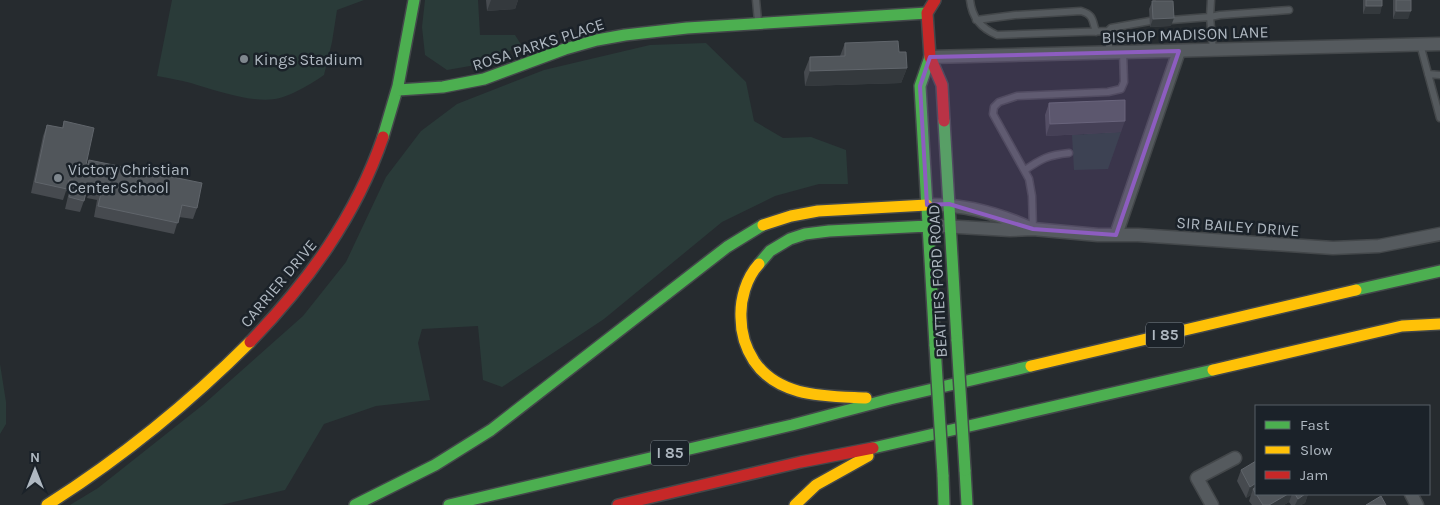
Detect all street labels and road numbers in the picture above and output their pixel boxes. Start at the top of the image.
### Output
street label: ROSA PARKS PLACE [470,14,606,75]
street label: BISHOP MADISON LANE [1101,22,1269,47]
street label: BEATTIES FORD ROAD [924,204,951,358]
street label: SIR BAILEY DRIVE [1176,213,1300,240]
street label: CARRIER DRIVE [236,236,321,331]
road number: I 85 [1146,322,1184,348]
road number: I 85 [651,440,689,466]

